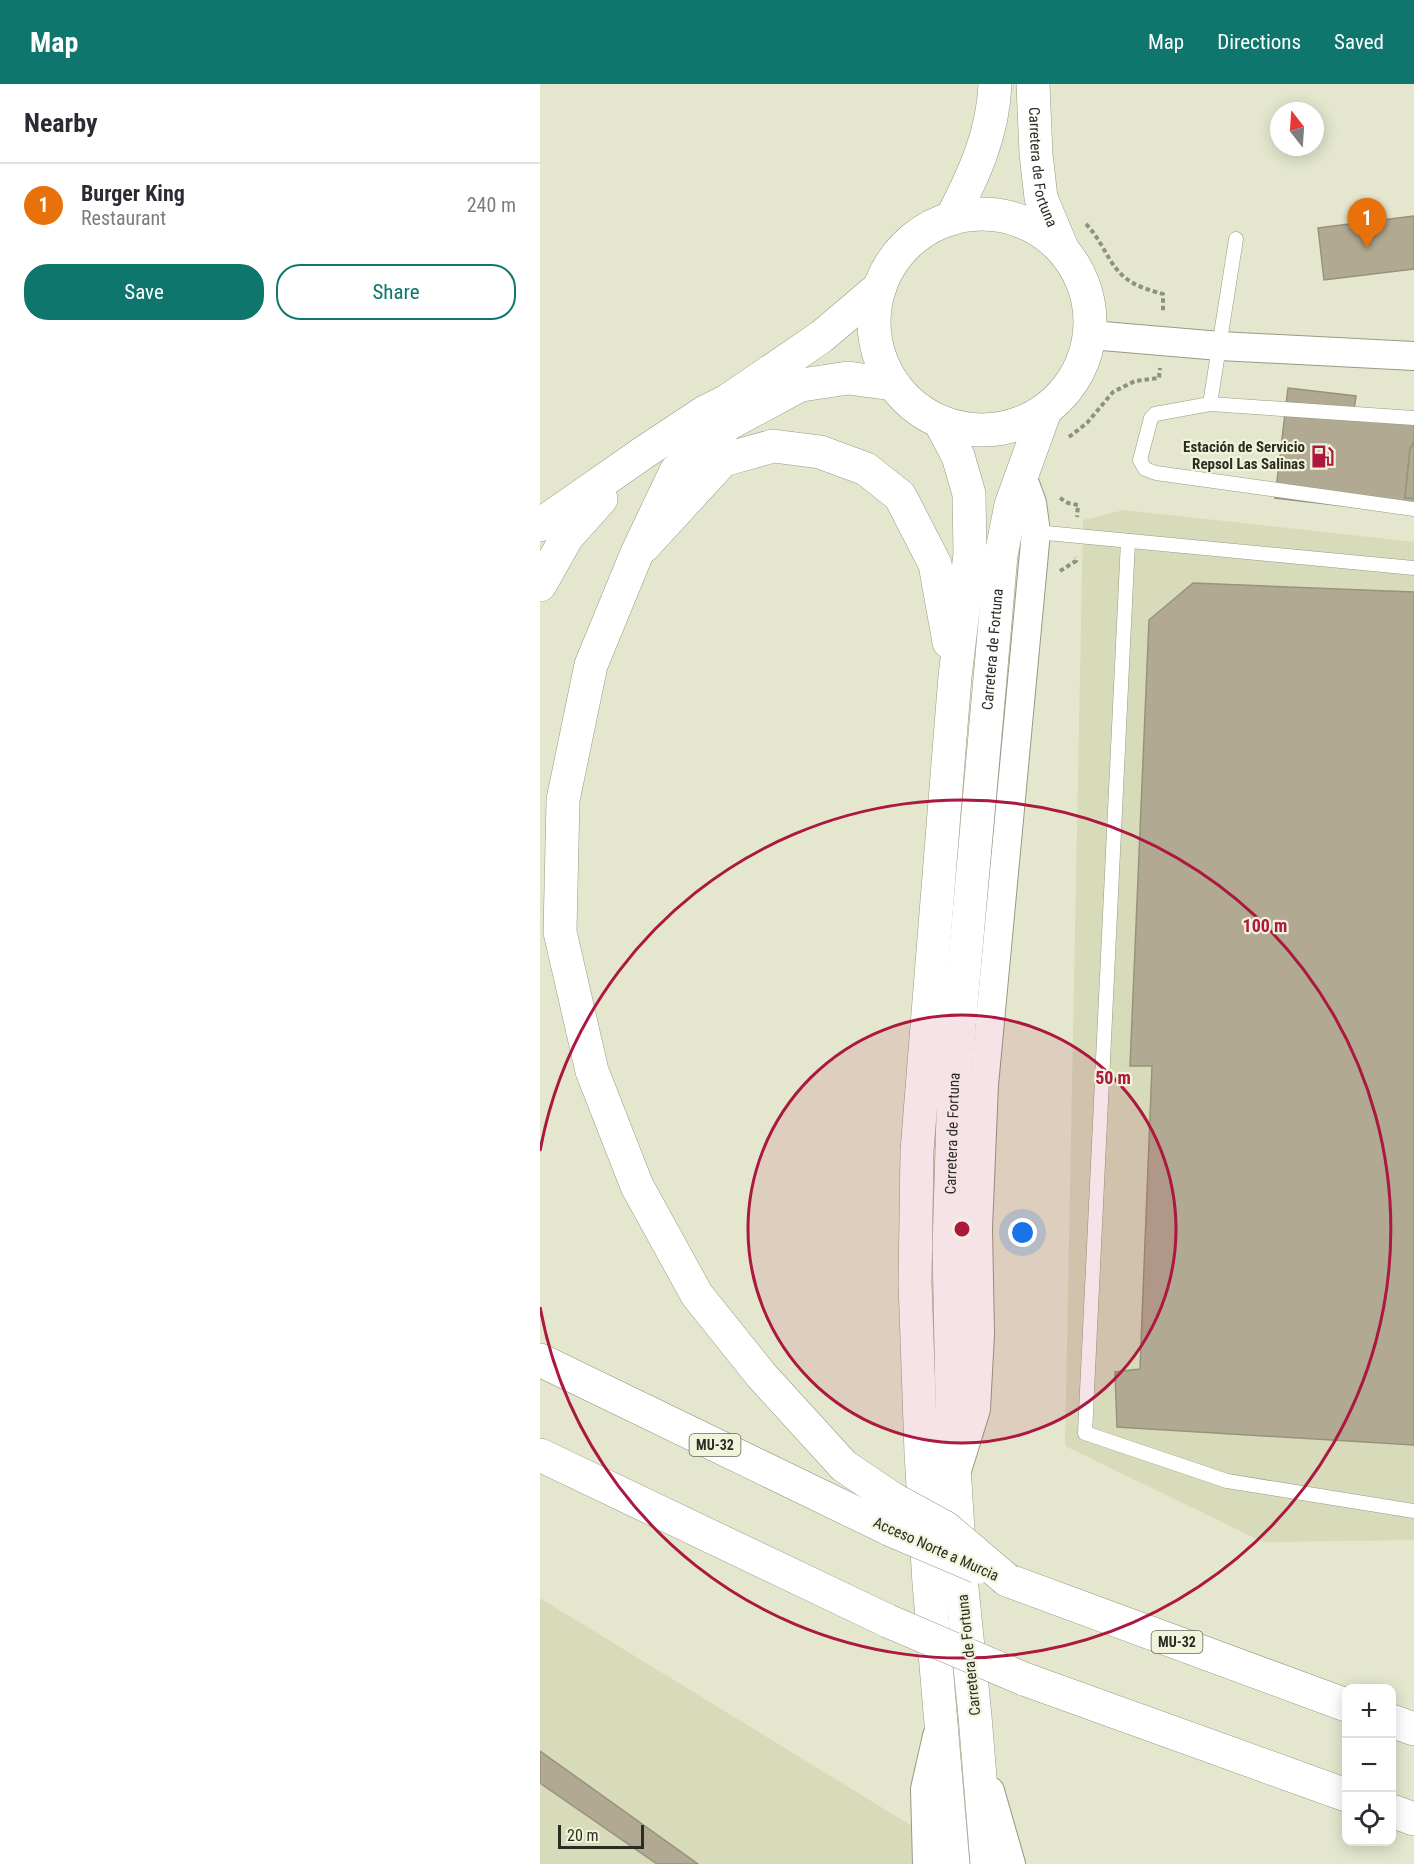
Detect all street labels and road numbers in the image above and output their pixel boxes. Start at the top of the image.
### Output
street label: Carretera de Fortuna [1025,107,1061,230]
street label: Carretera de Fortuna [978,588,1007,711]
street label: Carretera de Fortuna [942,1072,964,1195]
road number: MU-32 [690,1434,741,1456]
street label: Acceso Norte a Murcia [871,1513,1001,1585]
street label: Carretera de Fortuna [954,1594,984,1716]
road number: MU-32 [1152,1631,1202,1653]

